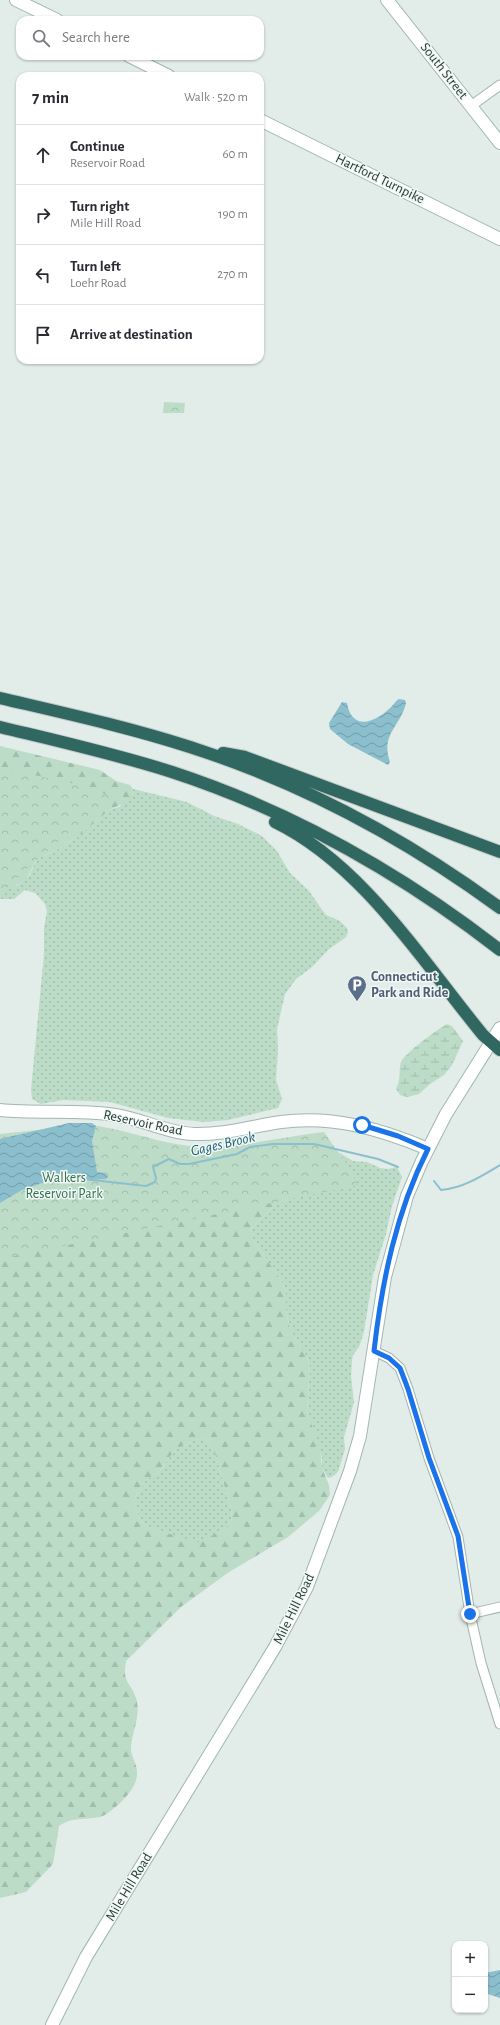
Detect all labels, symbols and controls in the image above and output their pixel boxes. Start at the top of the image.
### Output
search box [16,16,264,60]
icon: search [30,27,52,49]
text: Search here [62,30,130,45]
street label: South Street [418,40,471,102]
text: 7 min [32,89,69,106]
text: Walk · 520 m [184,91,248,104]
text: Continue [70,139,125,154]
icon: ahead [32,144,54,166]
text: 60 m [222,148,248,161]
street label: Hartford Turnpike [333,151,427,207]
text: Reservoir Road [70,157,145,170]
text: Turn right [70,199,129,214]
icon: right [32,204,54,226]
text: 190 m [218,208,248,221]
text: Mile Hill Road [70,217,141,230]
text: Turn left [70,259,121,274]
icon: left [32,264,54,286]
text: 270 m [217,268,248,281]
text: Loehr Road [70,277,126,290]
icon: arrive [32,324,54,346]
text: Arrive at destination [70,327,193,342]
place label: Connecticut Park and Ride [371,970,449,1000]
parking icon: Connecticut Park and Ride [346,974,368,1002]
street label: Reservoir Road [102,1108,184,1138]
route start [353,1116,371,1134]
water label: Gages Brook [189,1129,257,1159]
park label: Walkers Reservoir Park [25,1171,103,1201]
street label: Mile Hill Road [271,1571,317,1647]
route end [461,1605,479,1623]
street label: Mile Hill Road [103,1851,155,1923]
map controls [452,1941,488,2013]
button: + [452,1941,488,1977]
button: − [452,1977,488,2013]

